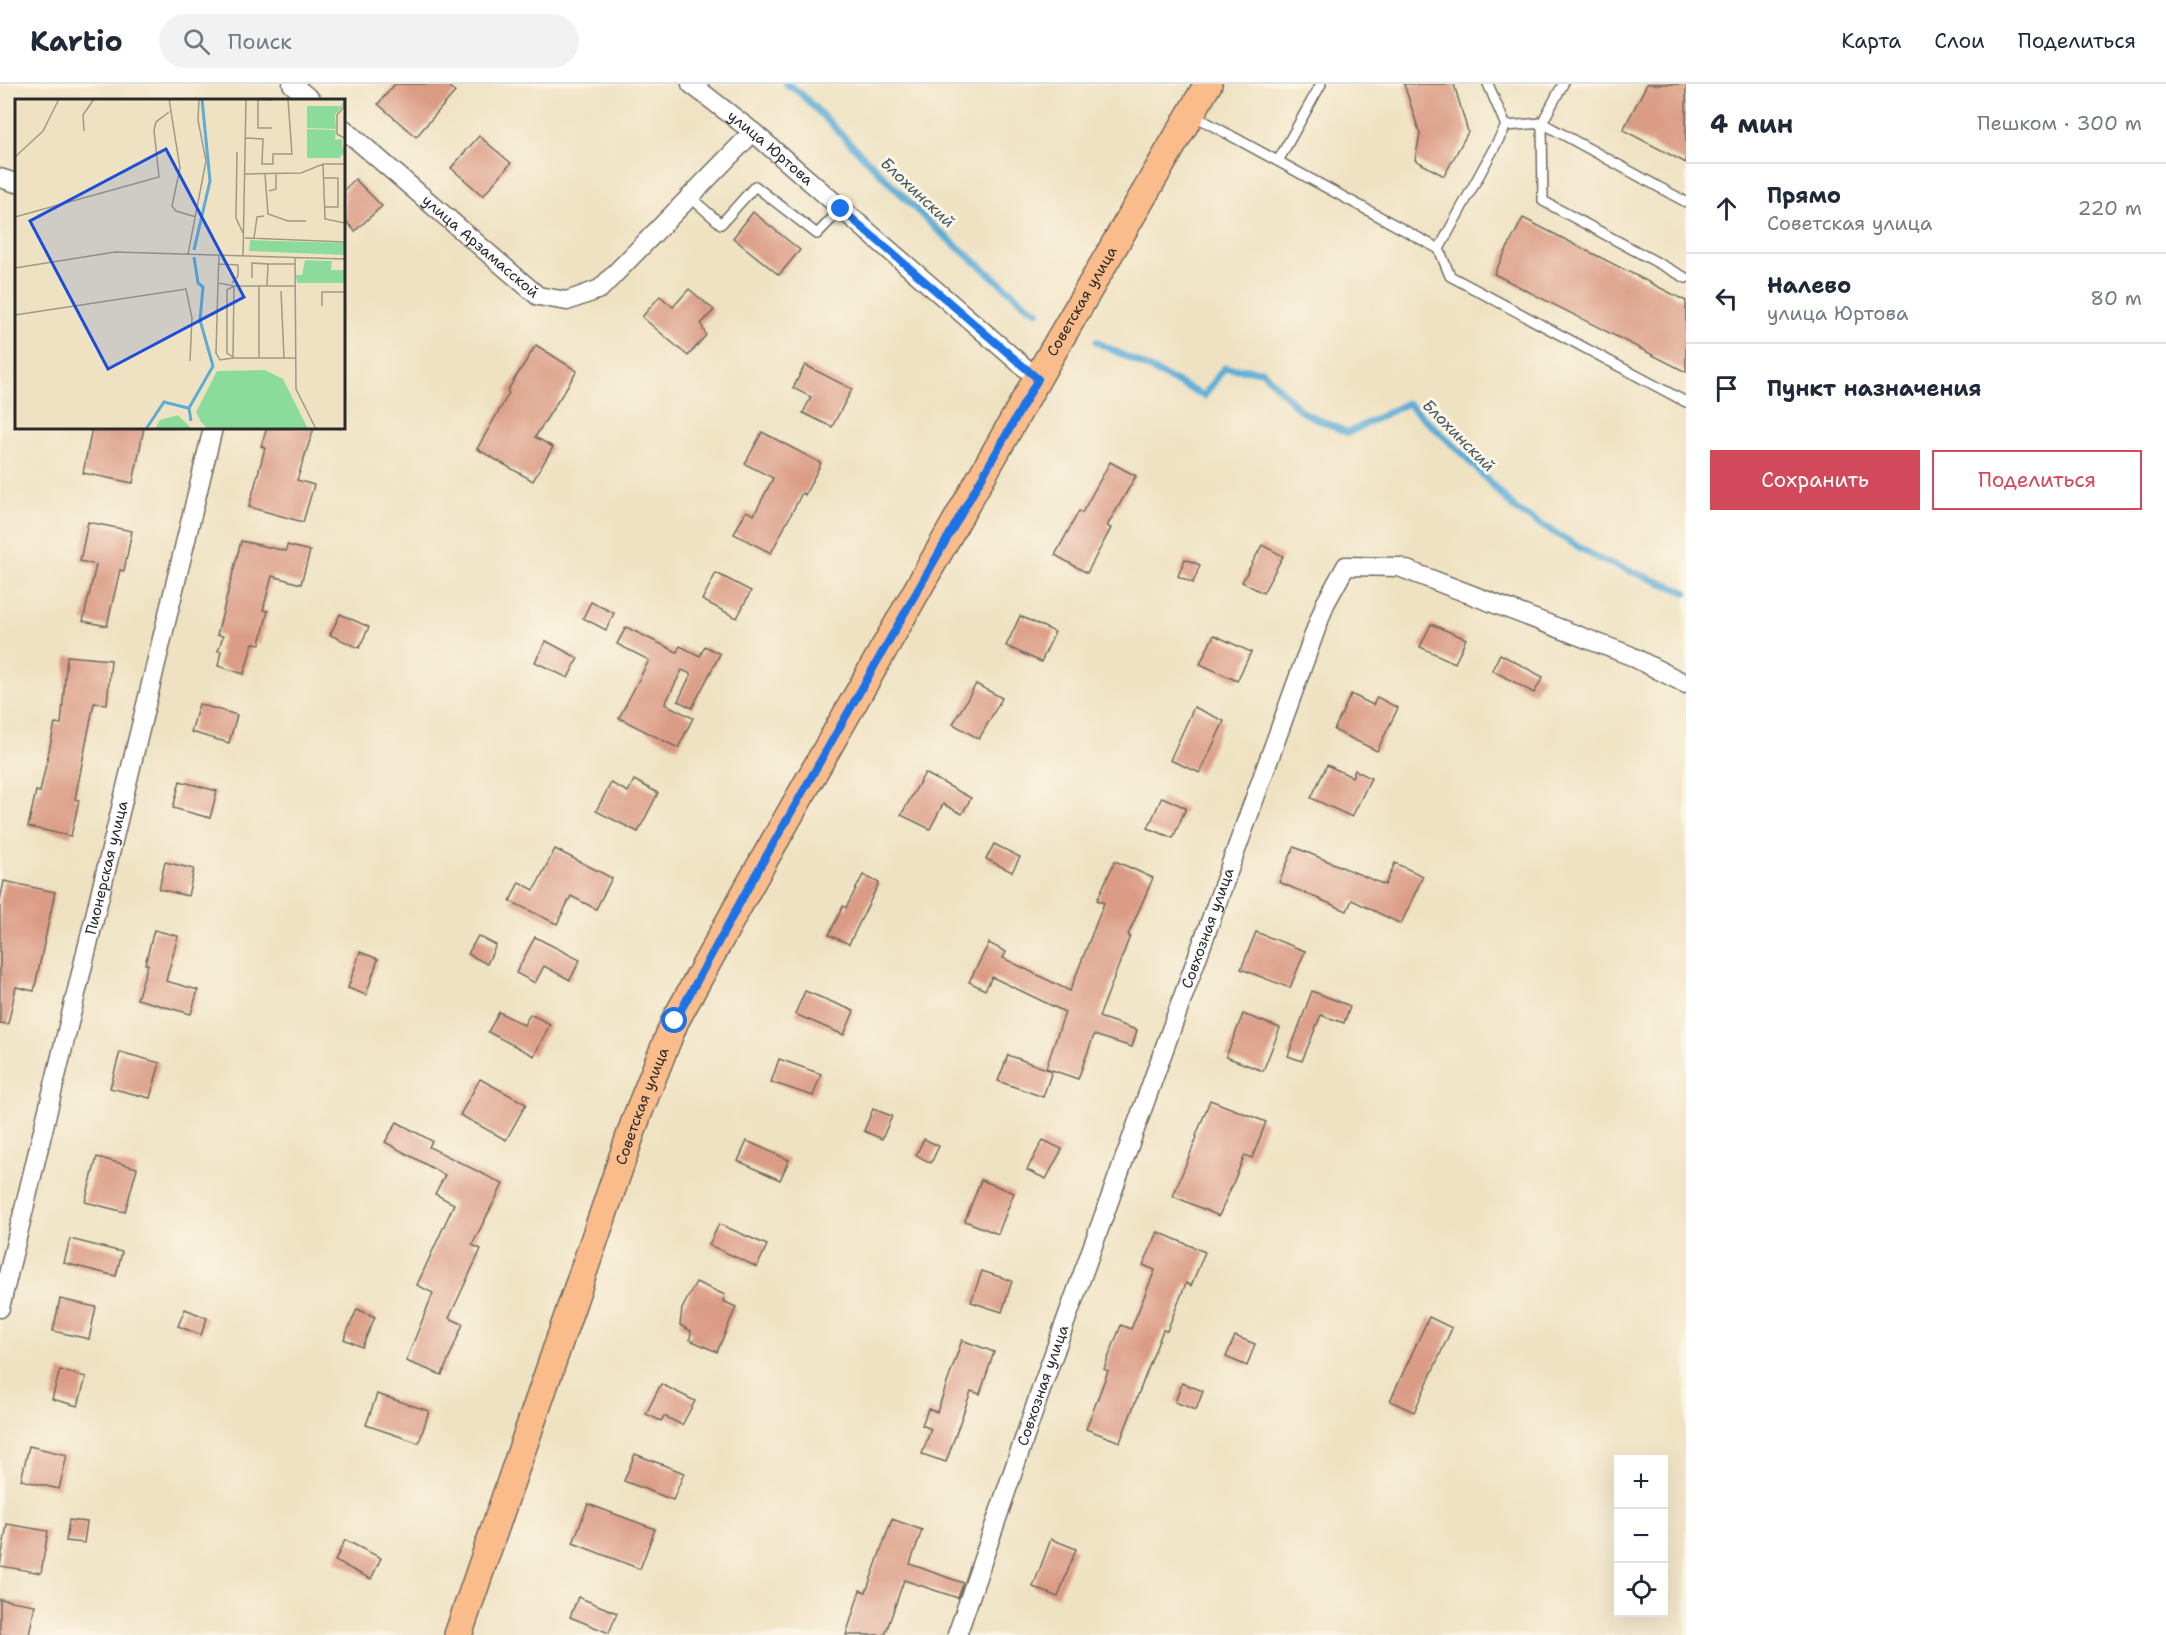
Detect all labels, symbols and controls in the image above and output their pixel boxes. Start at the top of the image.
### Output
search box [159,14,579,68]
text: Kartio [30,22,123,60]
icon: search [180,25,213,58]
text: Поиск [228,27,292,56]
text: Карта [1841,27,1901,55]
text: Слои [1934,27,1985,55]
text: Поделиться [2018,27,2136,55]
inset map [15,99,345,429]
street label: улица Юртова [724,106,818,190]
text: 4 мин [1710,106,1793,141]
text: Пешком · 300 m [1977,110,2142,136]
water label: Блохинский [876,153,959,232]
text: Прямо [1767,181,1841,210]
street label: улица Арзамасской [418,190,543,303]
icon: ahead [1710,192,1743,225]
route end [827,195,853,221]
text: 220 m [2078,195,2142,221]
text: Советская улица [1767,210,1932,236]
street label: Советская улица [1042,242,1122,360]
text: Налево [1767,271,1851,300]
icon: left [1710,282,1743,315]
text: 80 m [2090,285,2142,311]
text: улица Юртова [1767,300,1908,326]
icon: arrive [1710,372,1743,405]
text: Пункт назначения [1767,374,1981,403]
water label: Блохинский [1418,395,1499,476]
button: Сохранить [1710,450,1920,510]
button: Поделиться [1932,450,2142,510]
street label: Пионерская улица [81,798,133,937]
street label: Совхозная улица [1177,864,1239,991]
route start [661,1007,687,1033]
street label: Советская улица [611,1044,674,1168]
street label: Совхозная улица [1013,1322,1074,1449]
map controls [1614,1455,1668,1617]
button: + [1614,1455,1668,1509]
button: − [1614,1509,1668,1563]
button: locate [1614,1563,1668,1617]

